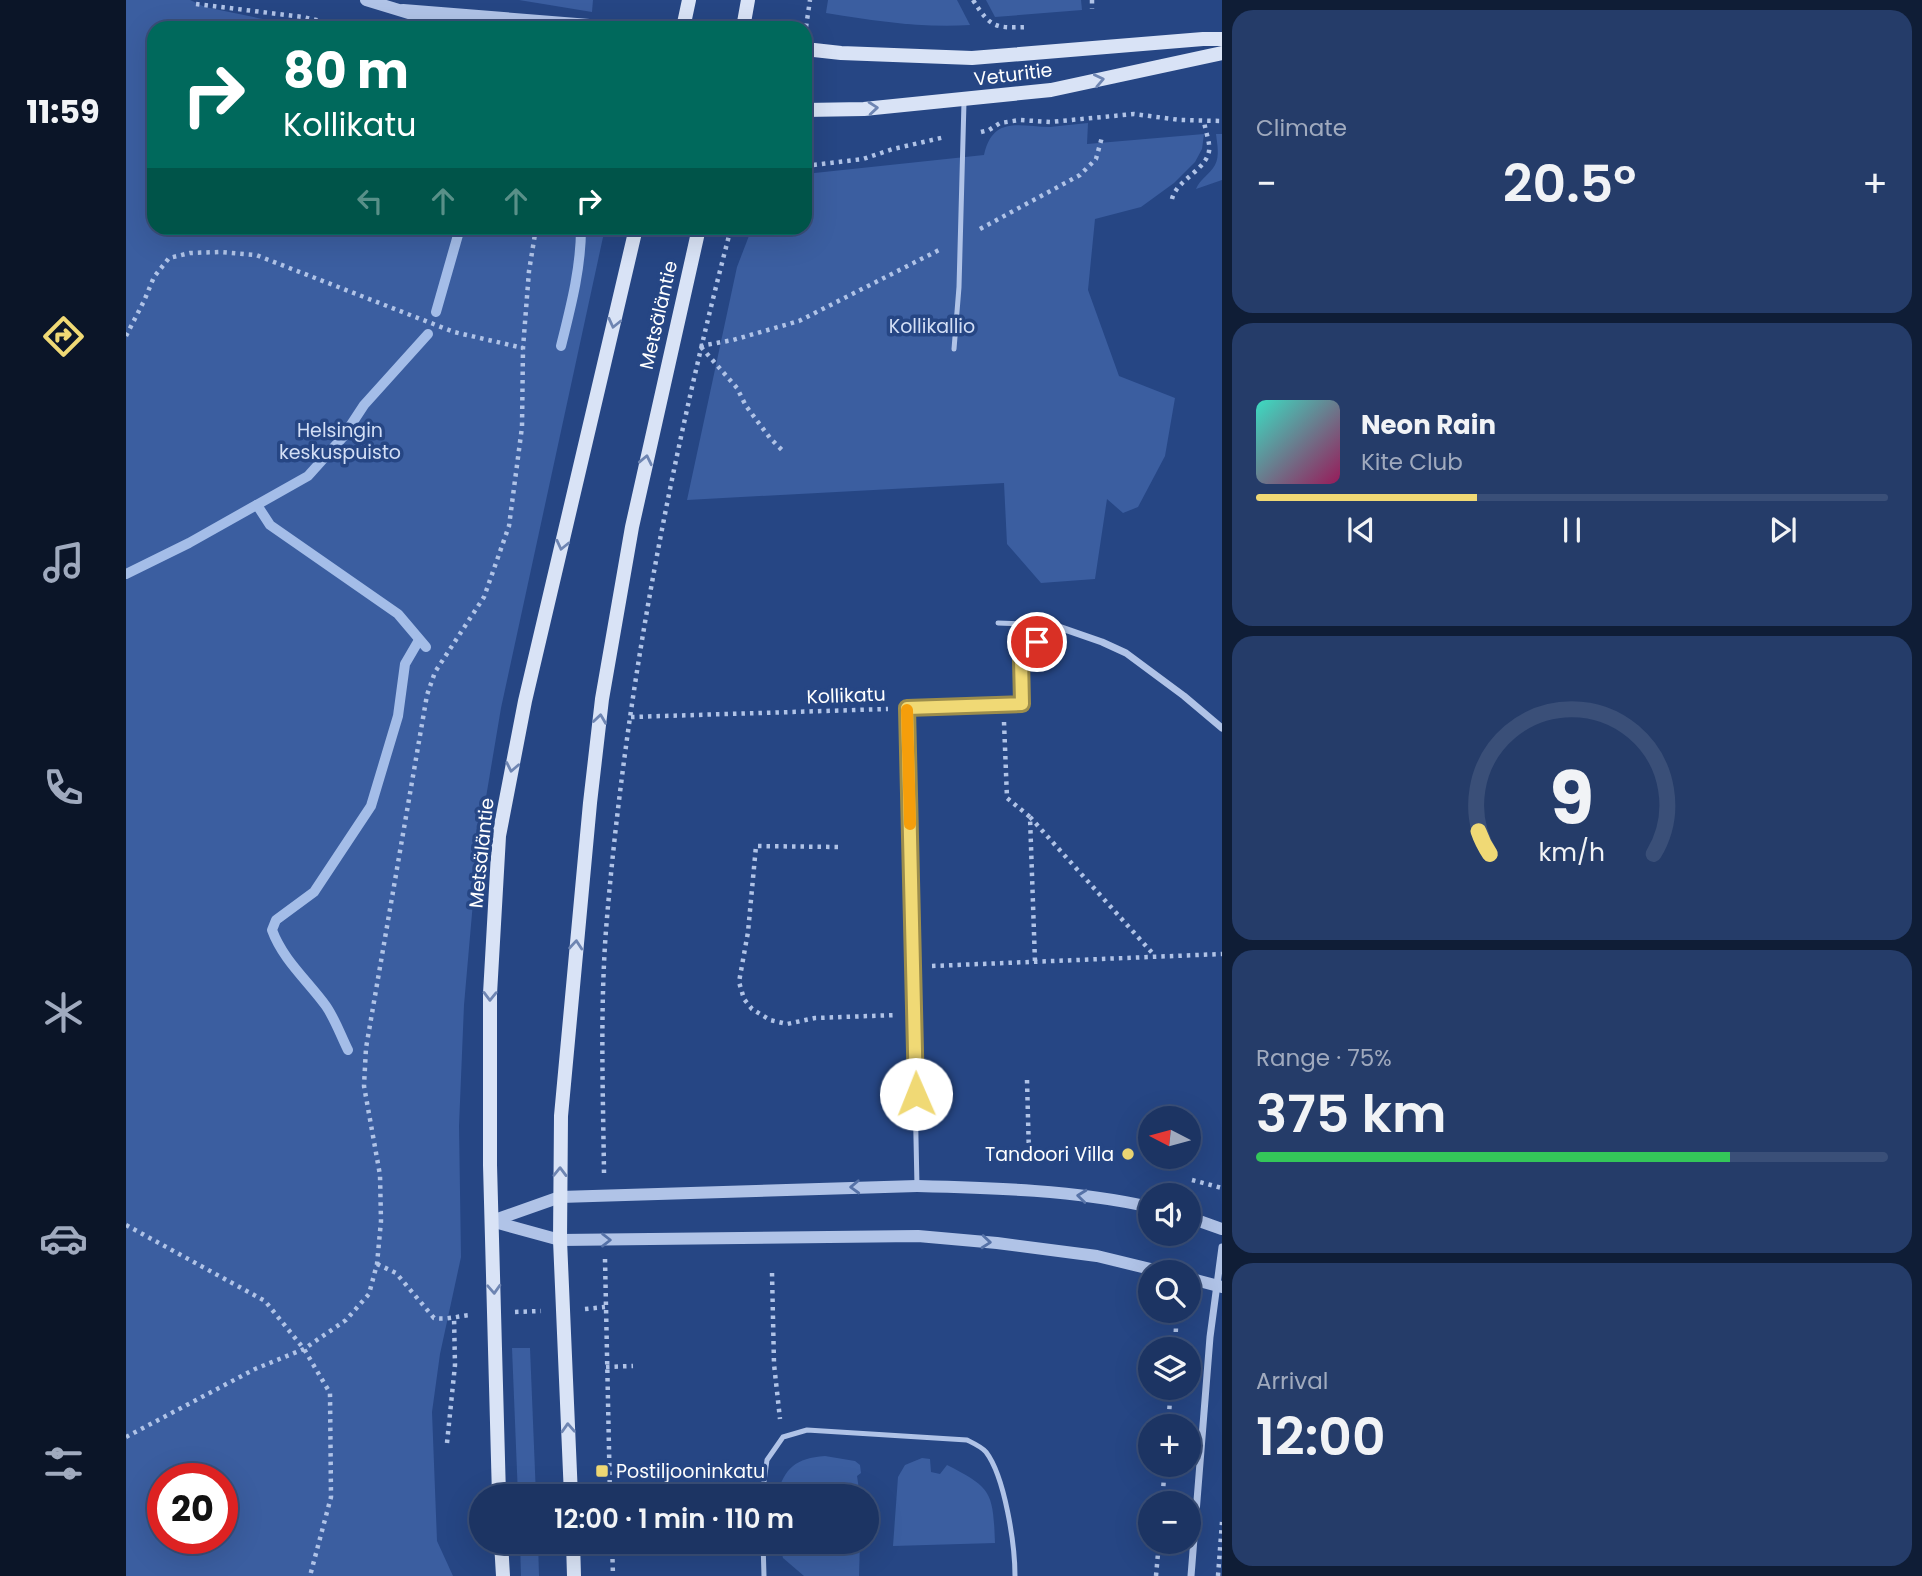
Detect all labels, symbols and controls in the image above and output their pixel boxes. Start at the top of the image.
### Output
text: 80 m [283,37,409,105]
icon: right [168,49,259,140]
street label: Veturitie [972,56,1054,93]
one-way arrow [1093,73,1105,88]
text: 11:59 [26,89,100,134]
one-way arrow [868,101,879,116]
text: Kollikatu [283,102,417,147]
text: Climate [1256,112,1347,144]
text: 20.5° [1503,147,1636,220]
text: − [1256,157,1277,210]
text: + [1862,157,1888,210]
icon: left [351,182,389,220]
icon: ahead [424,182,462,220]
icon: ahead [497,182,535,220]
icon: right [570,182,608,220]
street label: Metsäläntie [633,258,684,372]
icon: directions [39,312,88,361]
park label: Kollikallio [889,313,975,340]
one-way arrow [608,317,622,329]
text: Neon Rain [1361,407,1496,443]
park label: Helsingin keskuspuisto [279,417,401,466]
text: Kite Club [1361,446,1463,478]
one-way arrow [638,454,652,466]
icon: previous [1342,511,1380,549]
icon: pause [1553,511,1591,549]
icon: next [1764,511,1802,549]
icon: music [39,538,88,587]
one-way arrow [556,539,570,551]
pin [1007,612,1067,672]
icon: arrive [1018,623,1056,661]
street label: Kollikatu [806,681,886,710]
one-way arrow [592,713,607,725]
text: 9 [1550,748,1594,849]
one-way arrow [505,761,520,773]
icon: phone [39,763,88,812]
street label: Metsäläntie [462,797,501,910]
text: km/h [1539,835,1605,870]
one-way arrow [568,939,583,950]
icon: climate [39,988,88,1037]
one-way arrow [482,991,498,1002]
text: Range · 75% [1256,1042,1392,1074]
position arrow [879,1057,953,1131]
text: 375 km [1256,1077,1446,1150]
north arrow [1138,1106,1200,1169]
map controls [1138,1106,1201,1554]
place label: Tandoori Villa [985,1141,1114,1168]
marker: Tandoori Villa [1120,1146,1136,1162]
one-way arrow [552,1166,568,1177]
one-way arrow [850,1180,861,1195]
button: sound [1138,1183,1201,1246]
one-way arrow [1077,1189,1088,1204]
icon: car [39,1214,88,1263]
one-way arrow [601,1232,612,1248]
one-way arrow [981,1234,992,1249]
button: search [1138,1260,1201,1323]
one-way arrow [487,1284,502,1295]
button: layers [1138,1337,1201,1400]
text: Arrival [1256,1365,1328,1397]
text: 12:00 [1256,1400,1386,1473]
button: + [1138,1414,1201,1477]
one-way arrow [560,1422,575,1433]
icon: filters [39,1439,88,1488]
place label: Postiljooninkatu [616,1458,765,1485]
speed limit sign: 20 [147,1463,238,1554]
marker: Postiljooninkatu [594,1463,610,1479]
button: − [1138,1491,1201,1554]
text: 12:00 · 1 min · 110 m [554,1501,794,1537]

